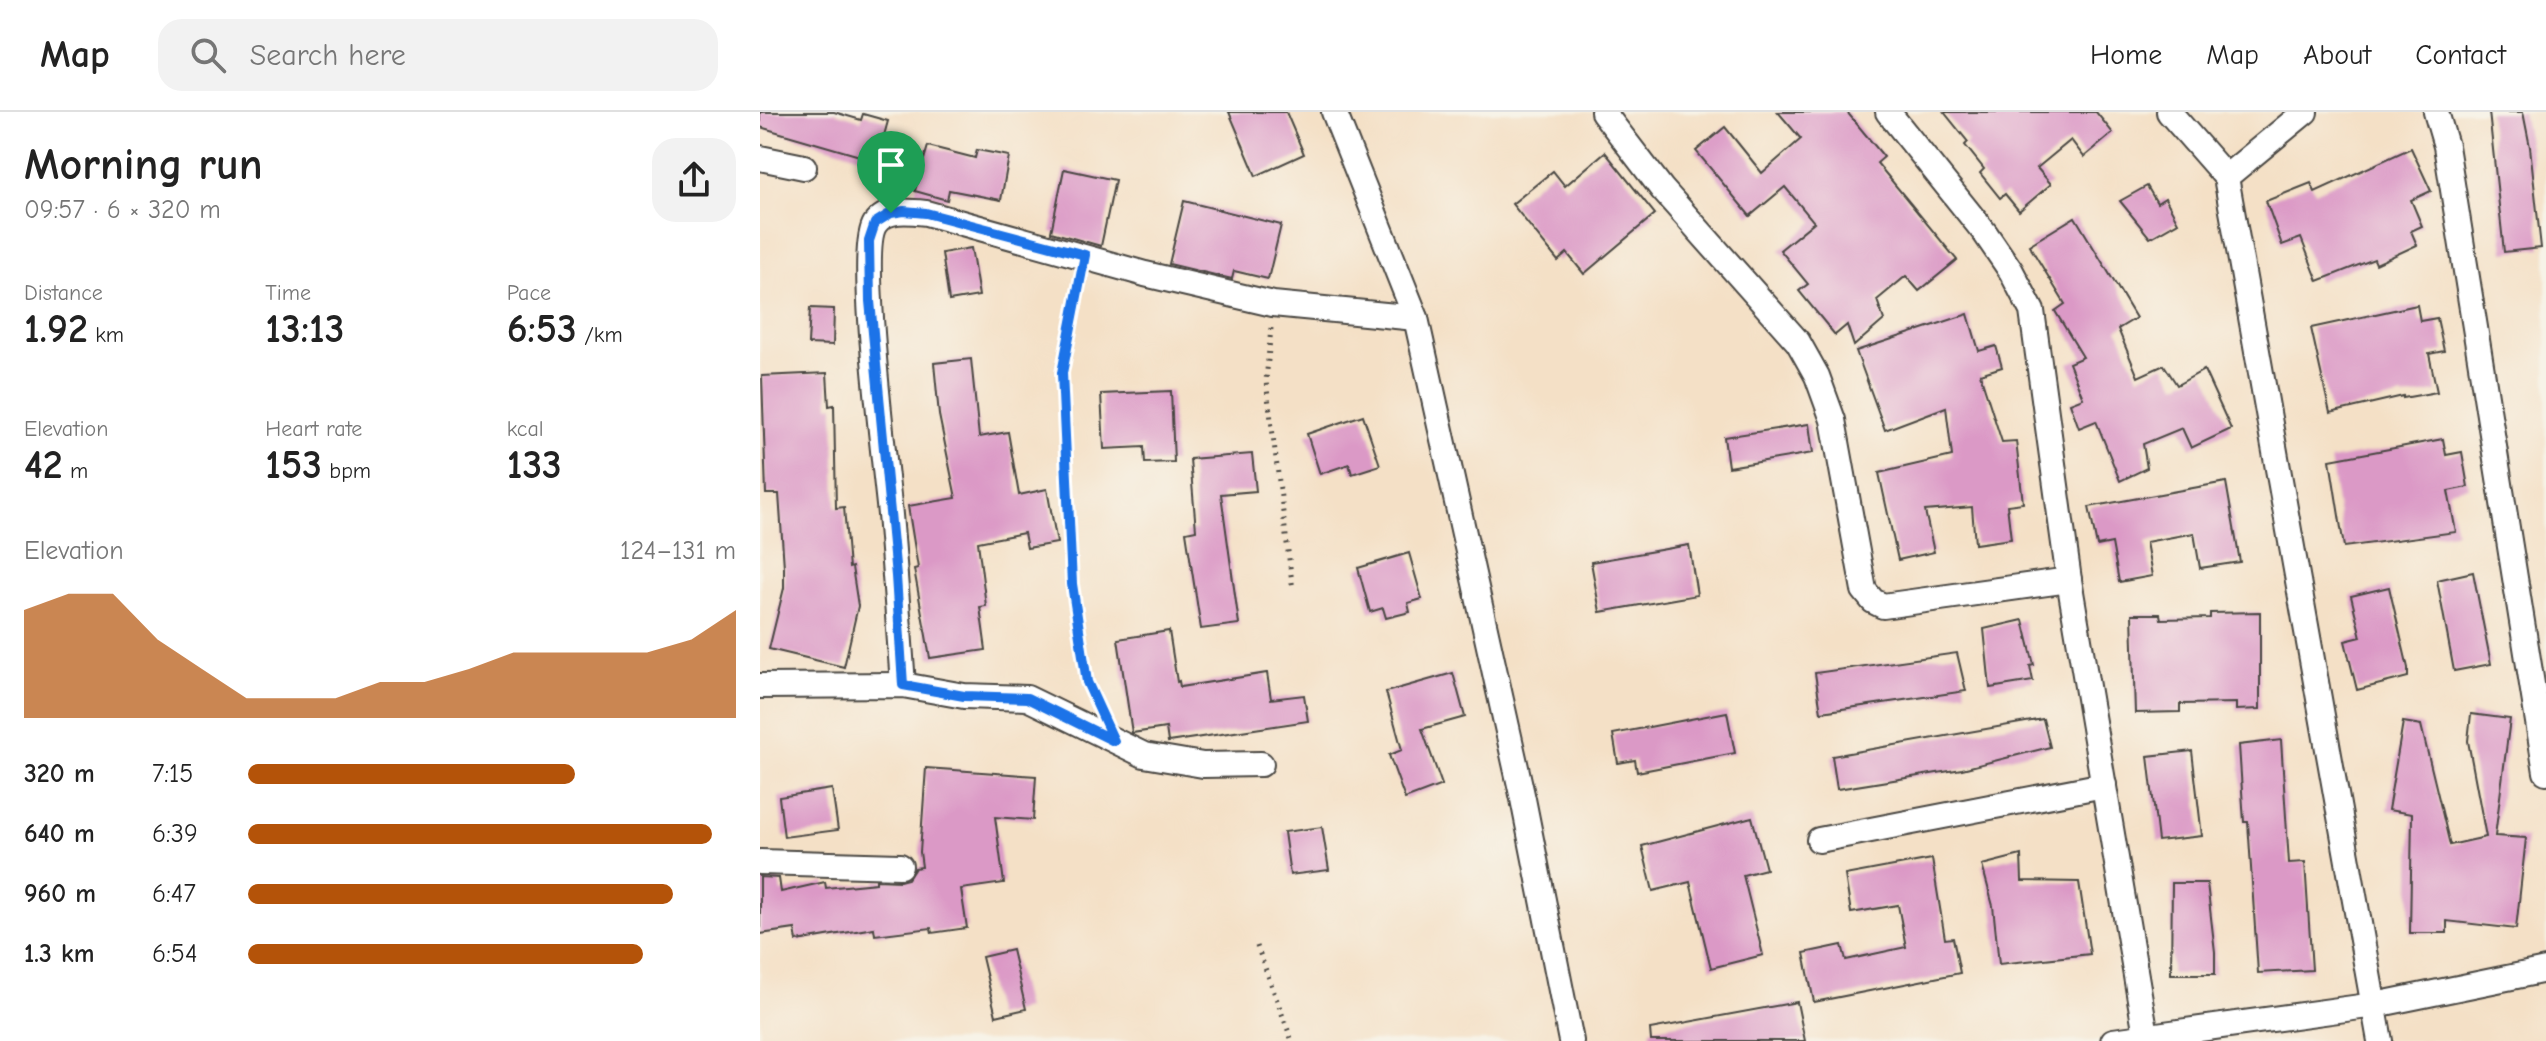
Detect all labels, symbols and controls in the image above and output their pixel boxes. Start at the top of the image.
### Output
search box [158,19,718,91]
text: Map [40,33,110,77]
icon: search [186,33,230,77]
text: Search here [250,38,406,73]
text: Home [2090,39,2162,71]
text: Map [2206,39,2259,71]
text: About [2303,39,2371,71]
text: Contact [2415,39,2506,71]
pin [857,131,925,213]
button: share [652,138,736,222]
text: Morning run [24,139,263,190]
icon: arrive [869,143,913,187]
text: 09:57 · 6 × 320 m [24,195,221,225]
text: Distance [24,280,103,306]
text: Time [265,280,311,306]
text: Pace [507,280,551,306]
text: 1.92 [24,306,88,352]
text: 13:13 [265,306,345,352]
text: 6:53 [507,306,577,352]
text: km [88,322,124,348]
text: /km [577,322,623,348]
text: Elevation [24,416,108,442]
text: Heart rate [265,416,362,442]
text: kcal [507,416,544,442]
text: 42 [24,442,63,488]
text: 153 [265,442,322,488]
text: 133 [507,442,562,488]
text: m [63,458,88,484]
text: bpm [322,458,371,484]
text: Elevation [24,536,124,566]
text: 124–131 m [620,536,736,566]
text: 320 m [24,759,95,789]
text: 7:15 [152,759,193,789]
text: 640 m [24,819,95,849]
text: 6:39 [152,819,198,849]
text: 960 m [24,879,96,909]
text: 6:47 [152,879,196,909]
text: 1.3 km [24,939,94,969]
text: 6:54 [152,939,197,969]

